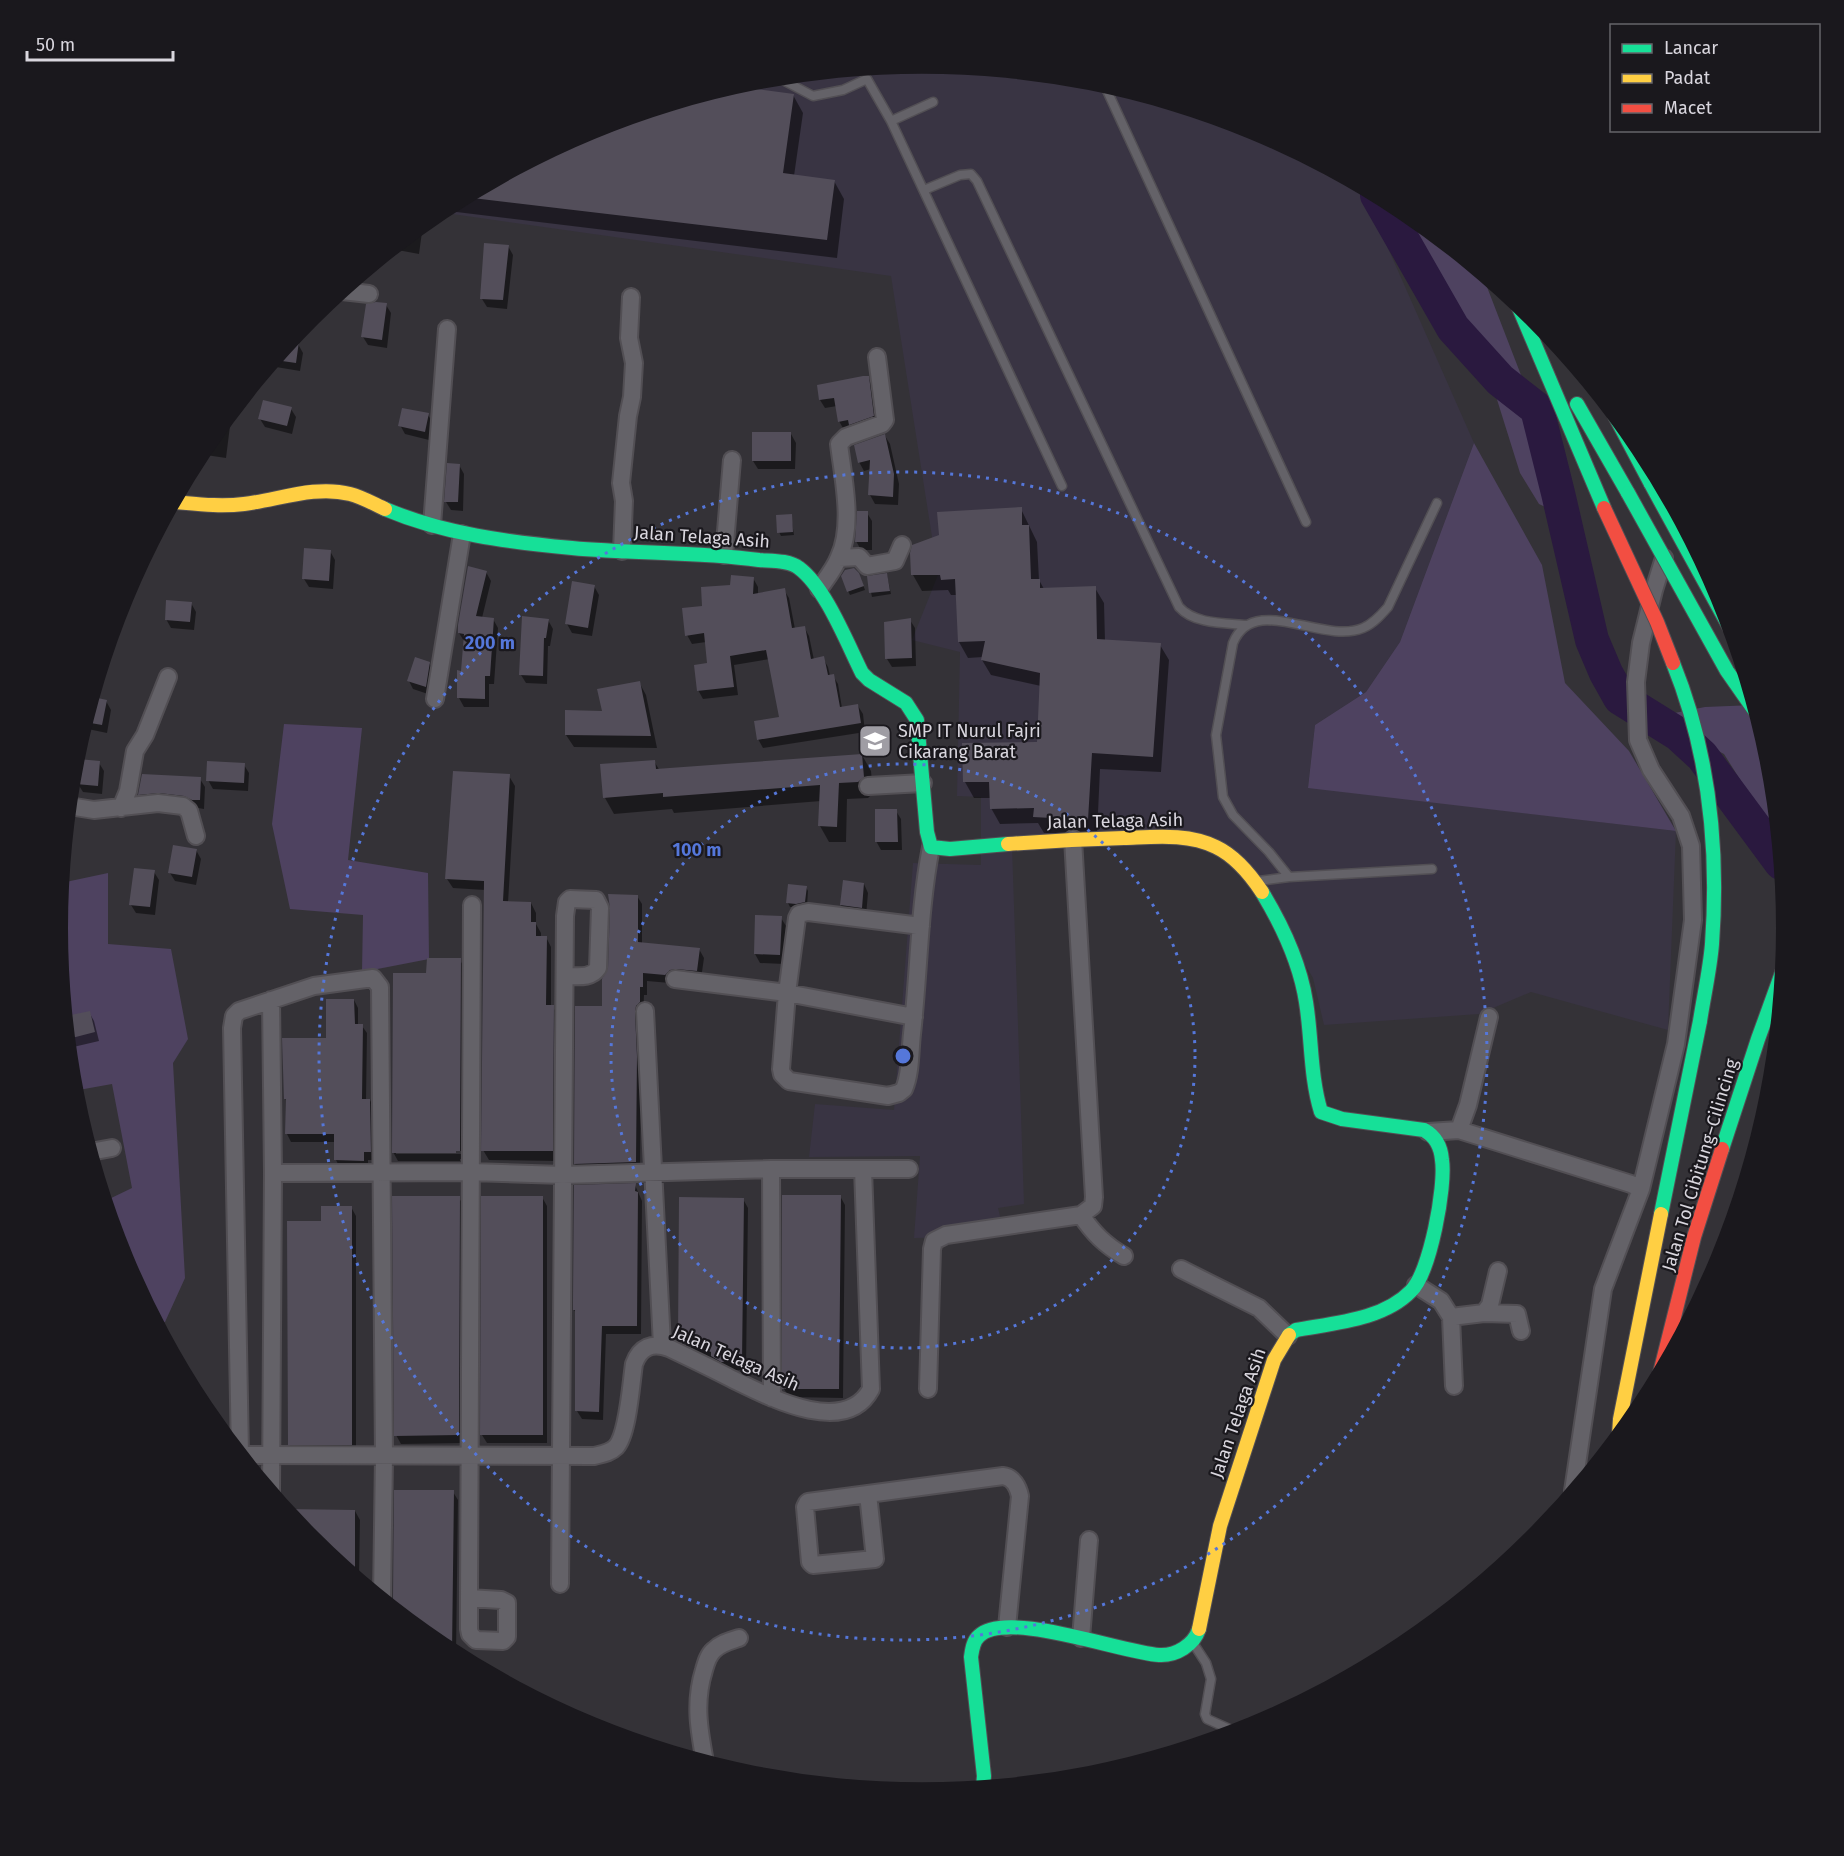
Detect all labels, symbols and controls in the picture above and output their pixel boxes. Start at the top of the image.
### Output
scale bar [27,24,172,62]
legend [1610,24,1820,132]
text: 50 m [36,34,75,56]
text: Lancar [1664,37,1718,59]
text: Padat [1664,67,1711,89]
text: Macet [1664,97,1713,119]
street label: Jalan Telaga Asih [633,521,771,553]
text: 200 m [465,632,515,654]
place label: SMP IT Nurul Fajri Cikarang Barat [898,720,1041,763]
school or university icon: SMP IT Nurul Fajri Cikarang Barat [857,723,893,759]
street label: Jalan Telaga Asih [1047,809,1183,833]
text: 100 m [673,839,721,861]
centre of rings [893,1046,913,1066]
street label: Jalan Tol Cibitung–Cilincing [1657,1056,1743,1274]
street label: Jalan Telaga Asih [669,1320,803,1396]
street label: Jalan Telaga Asih [1205,1345,1271,1481]

